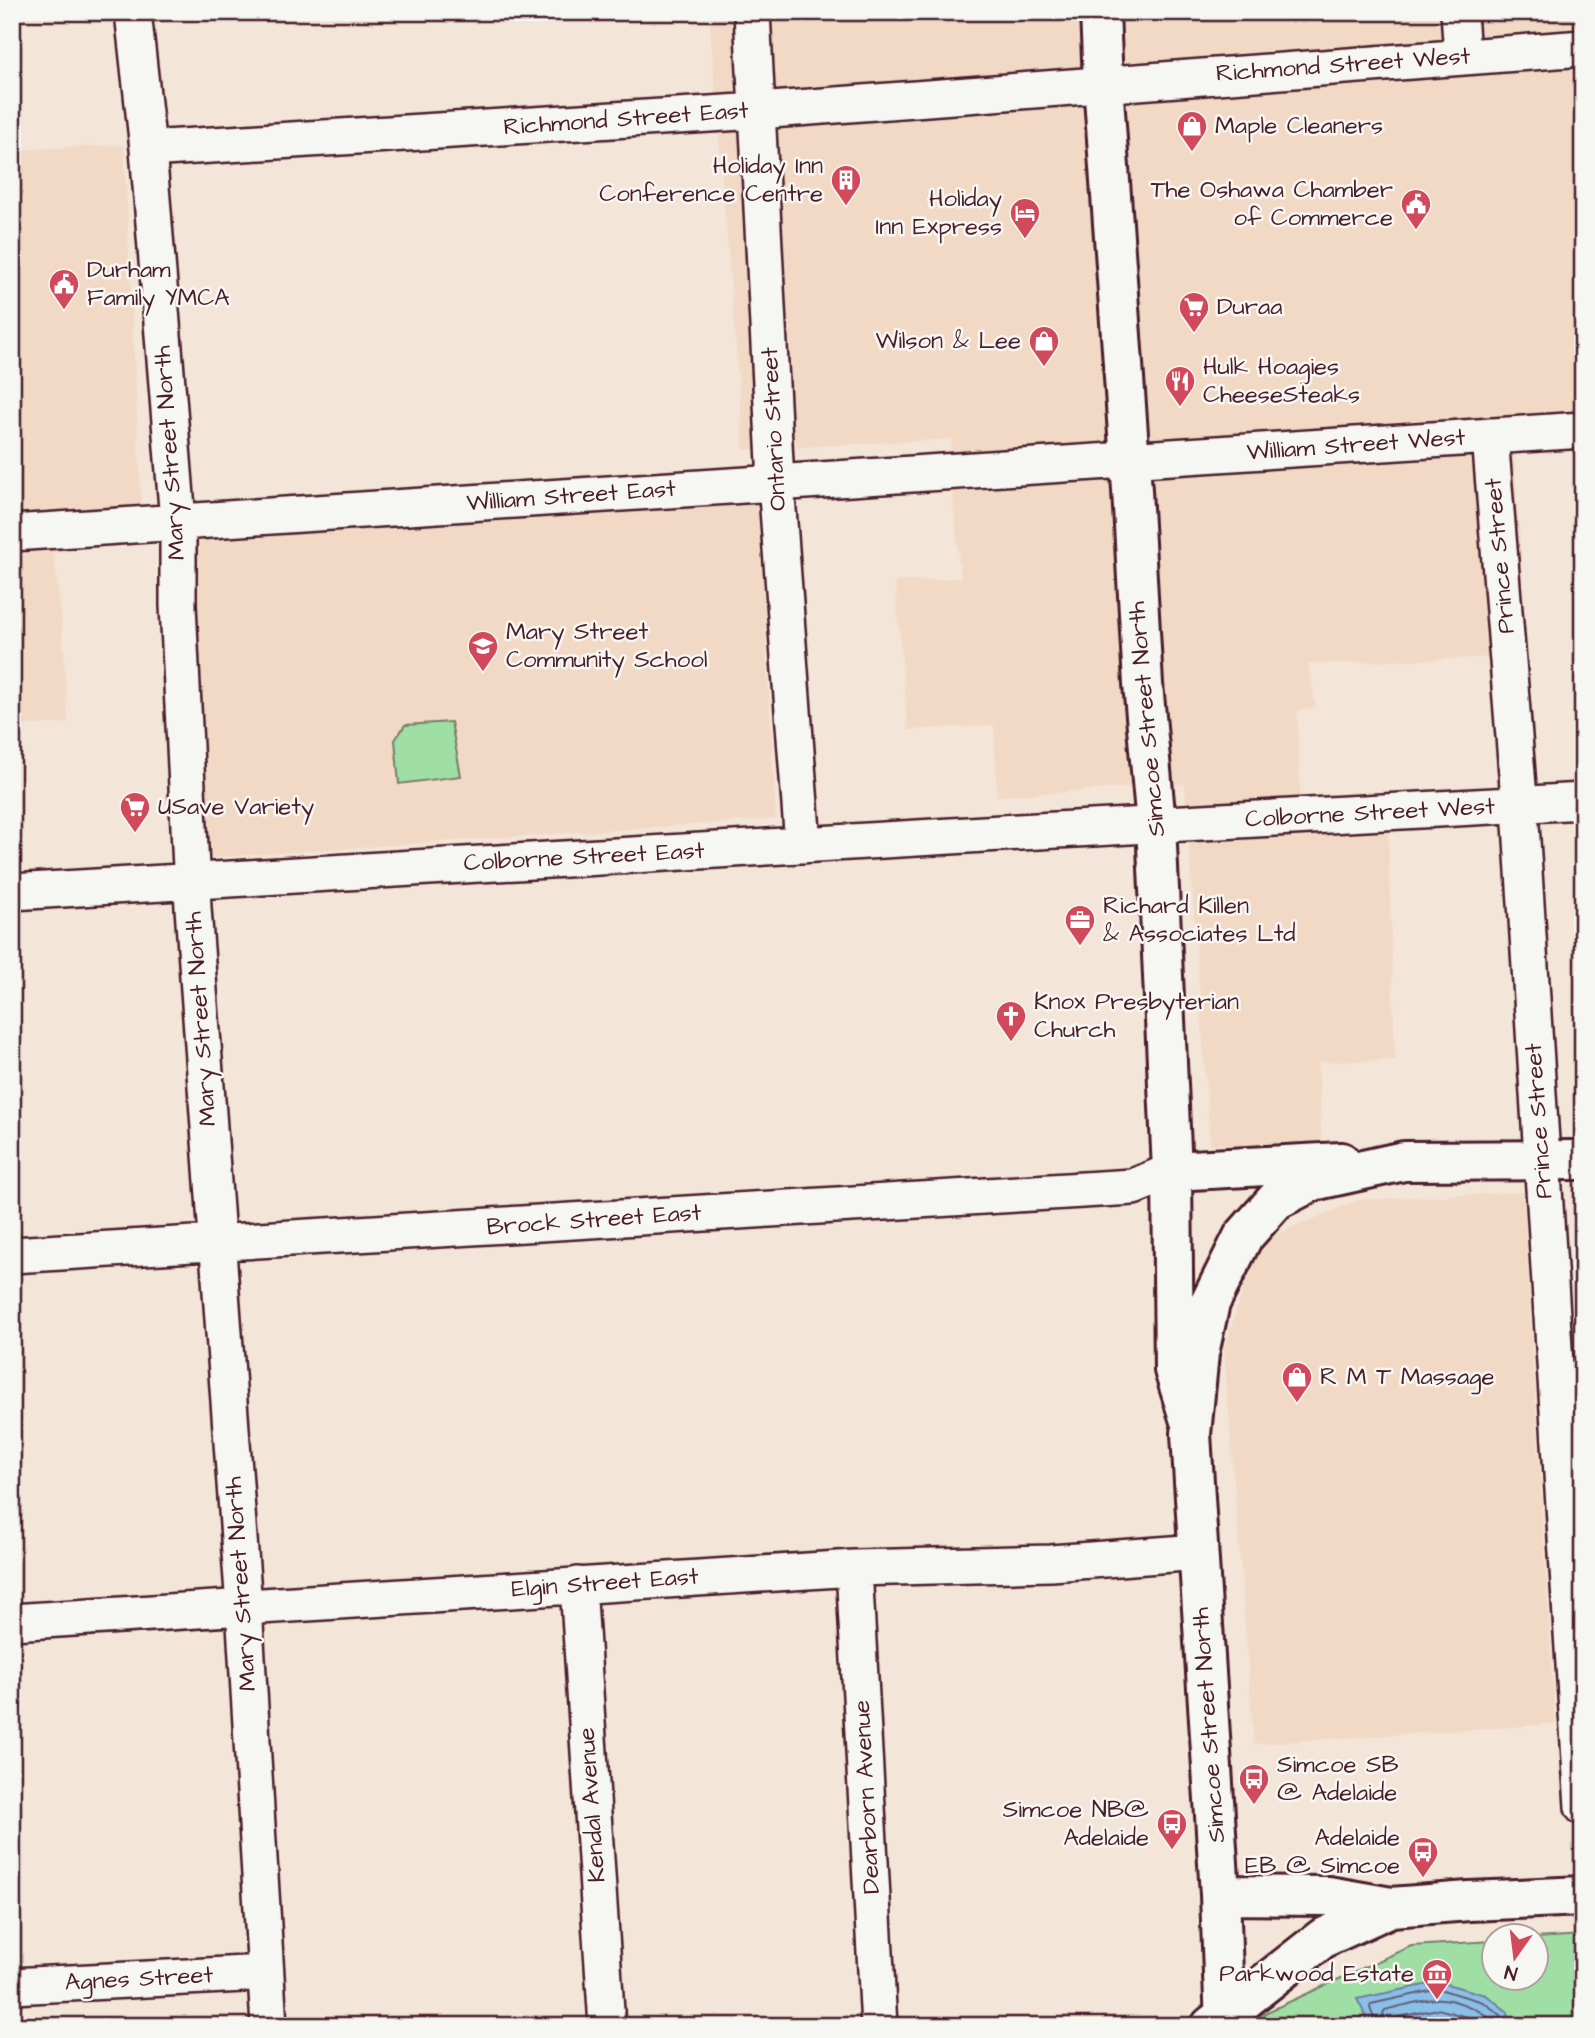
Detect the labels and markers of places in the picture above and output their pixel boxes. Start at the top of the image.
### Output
shop icon: Maple Cleaners [1175,109,1209,153]
place label: Maple Cleaners [1215,109,1383,143]
place label: Holiday Inn Conference Centre [599,149,823,211]
building icon: Holiday Inn Conference Centre [829,163,863,207]
place label: The Oshawa Chamber of Commerce [1151,173,1393,235]
place label: Holiday Inn Express [876,182,1002,244]
public building icon: The Oshawa Chamber of Commerce [1399,187,1433,231]
hotel icon: Holiday Inn Express [1008,196,1042,240]
place label: Durham Family YMCA [87,253,230,316]
public building icon: Durham Family YMCA [47,267,81,311]
supermarket icon: Duraa [1177,290,1211,334]
place label: Duraa [1217,290,1282,324]
place label: Wilson & Lee [876,324,1021,358]
shop icon: Wilson & Lee [1027,324,1061,368]
place label: Hulk Hoagies CheeseSteaks [1203,350,1360,412]
restaurant icon: Hulk Hoagies CheeseSteaks [1163,364,1197,408]
place label: Mary Street Community School [506,615,707,678]
school or university icon: Mary Street Community School [466,629,500,673]
supermarket icon: USave Variety [118,790,152,834]
place label: USave Variety [158,790,314,825]
place label: Richard Killen & Associates Ltd [1103,889,1296,951]
office icon: Richard Killen & Associates Ltd [1063,903,1097,947]
place label: Knox Presbyterian Church [1034,985,1239,1047]
church icon: Knox Presbyterian Church [994,999,1028,1043]
shop icon: R M T Massage [1280,1360,1314,1404]
place label: R M T Massage [1320,1360,1494,1395]
place label: Simcoe SB @ Adelaide [1277,1748,1399,1810]
bus stop icon: Simcoe SB @ Adelaide [1237,1762,1271,1806]
place label: Simcoe NB@ Adelaide [1003,1793,1149,1855]
bus stop icon: Simcoe NB@ Adelaide [1155,1807,1189,1851]
place label: Adelaide EB @ Simcoe [1245,1821,1400,1883]
bus stop icon: Adelaide EB @ Simcoe [1406,1835,1440,1879]
place label: Parkwood Estate [1219,1957,1414,1991]
museum icon: Parkwood Estate [1420,1957,1454,2001]

